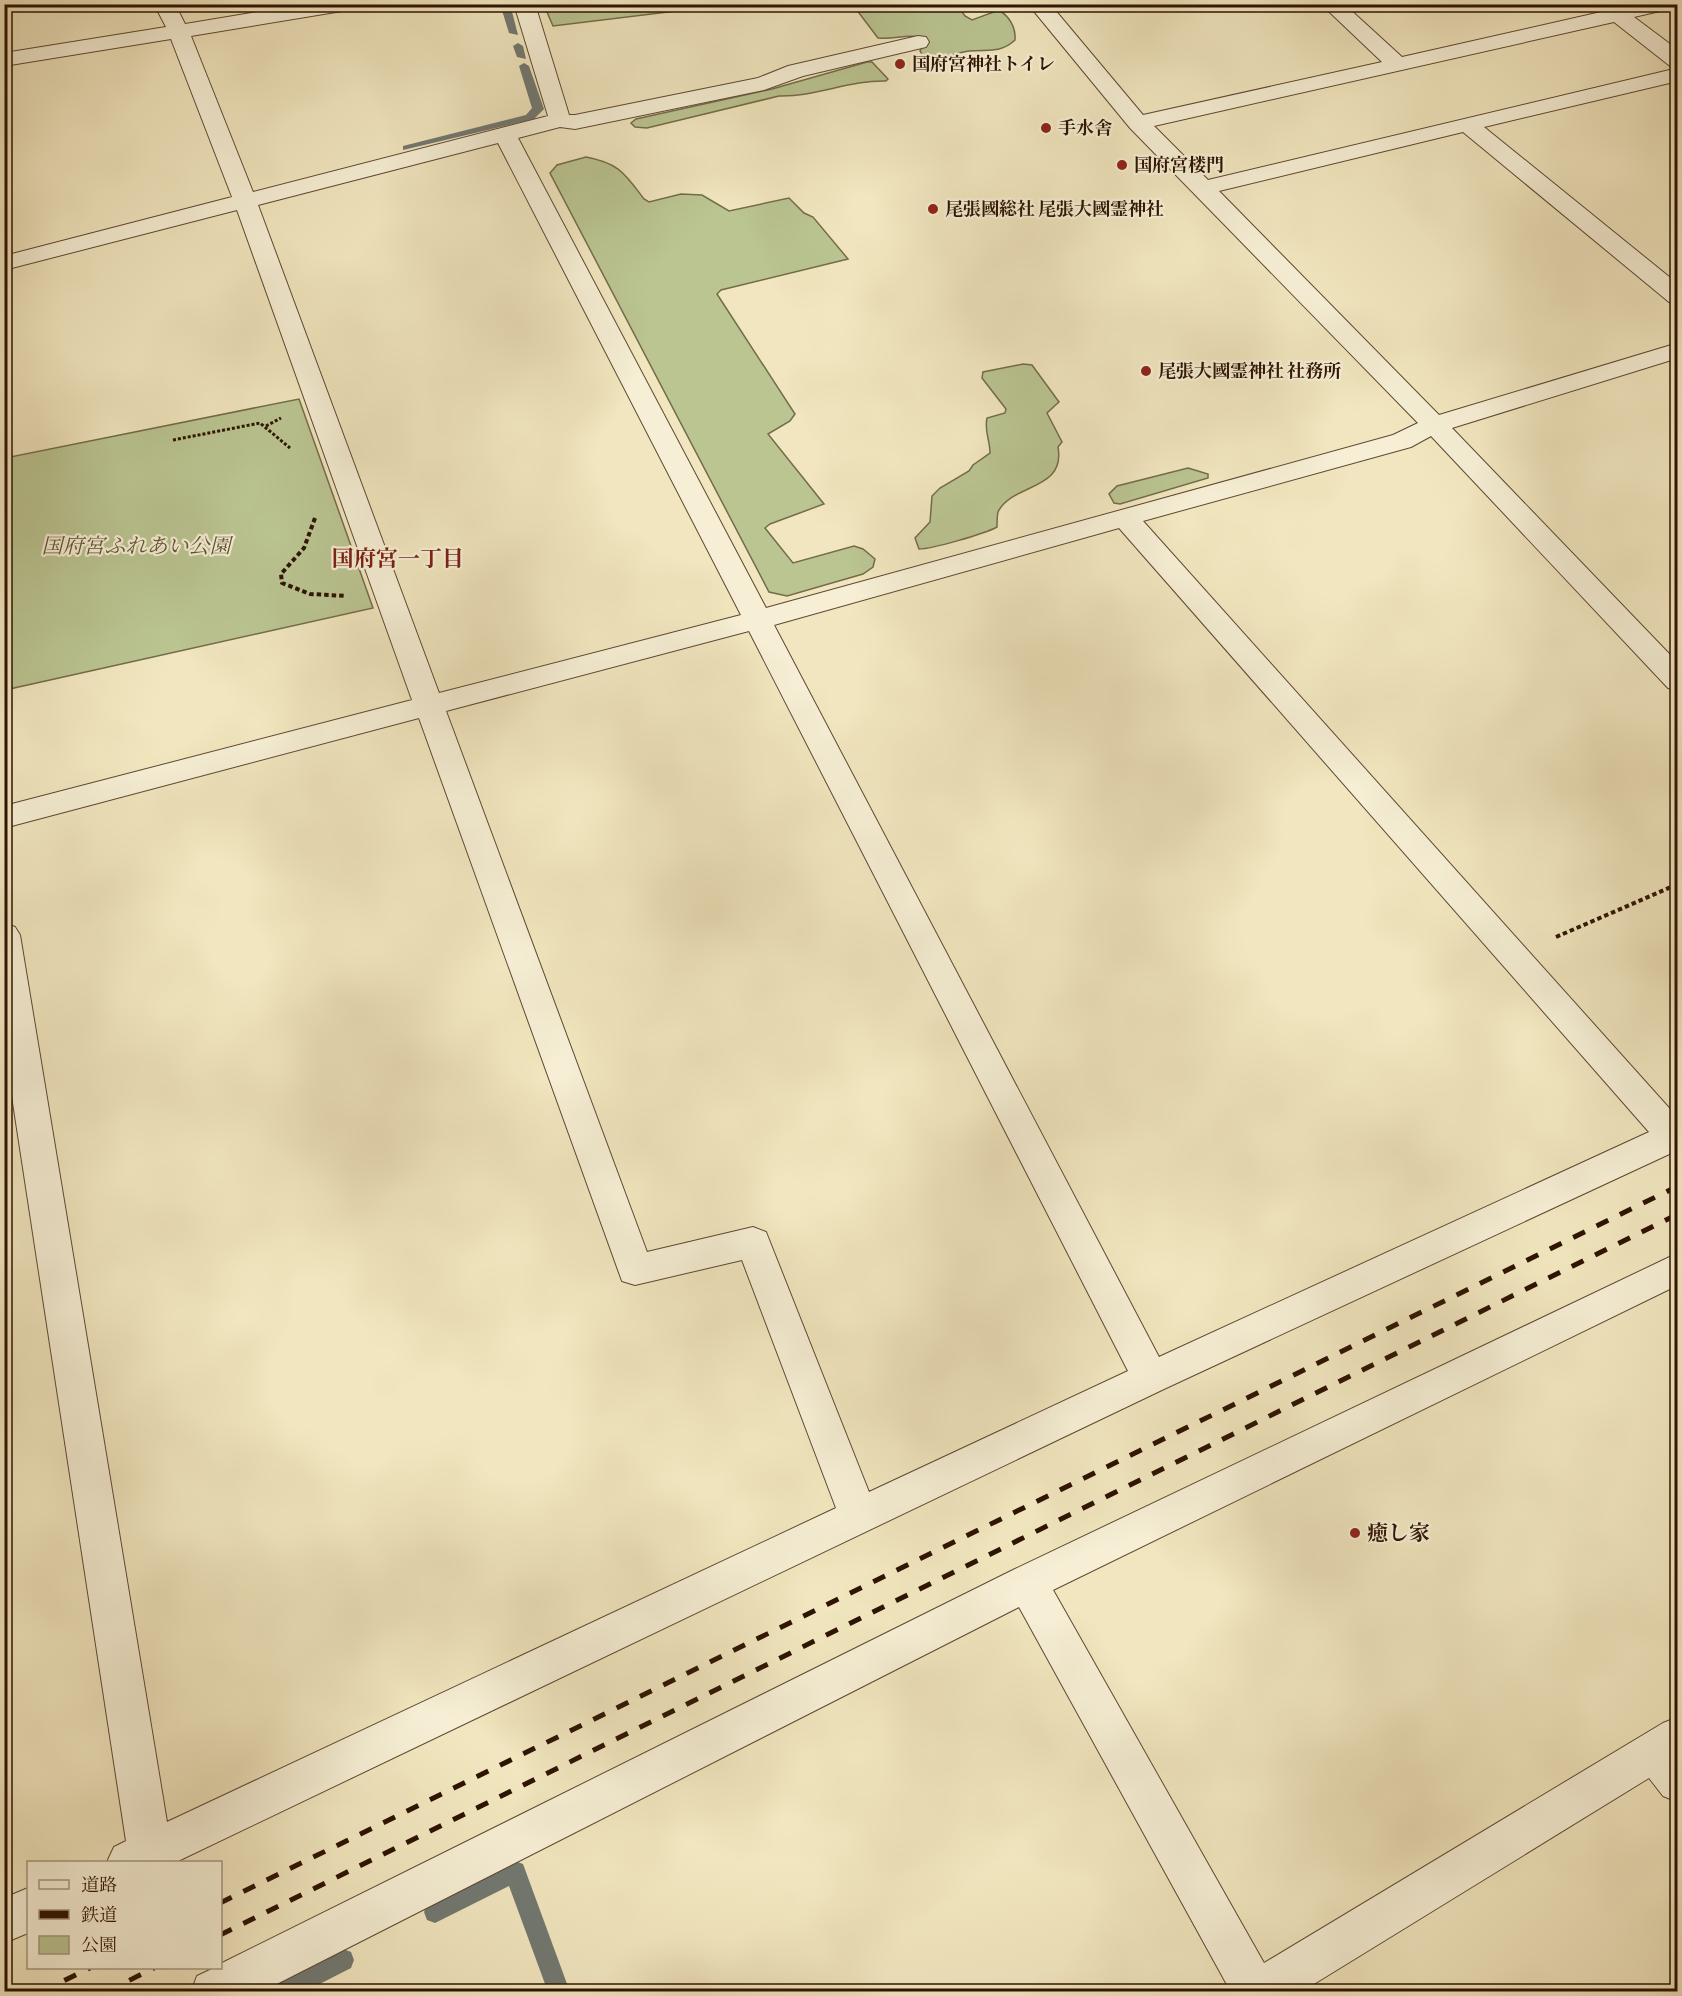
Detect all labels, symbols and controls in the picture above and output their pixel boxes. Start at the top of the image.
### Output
place label: 国府宮神社トイレ [912,53,1055,76]
marker: 国府宮神社トイレ [893,57,907,71]
place label: 手水舎 [1058,117,1112,140]
marker: 手水舎 [1039,121,1053,135]
place label: 国府宮楼門 [1134,154,1224,177]
marker: 国府宮楼門 [1115,158,1129,172]
place label: 尾張國総社 尾張大國霊神社 [945,198,1164,221]
marker: 尾張國総社 尾張大國霊神社 [926,202,940,216]
place label: 尾張大國霊神社 社務所 [1158,360,1341,383]
marker: 尾張大國霊神社 社務所 [1139,364,1153,378]
park label: 国府宮ふれあい公園 [42,534,233,560]
district label: 国府宮一丁目 [332,546,464,573]
place label: 癒し家 [1367,1521,1430,1547]
marker: 癒し家 [1348,1526,1362,1540]
legend [27,1861,222,1969]
text: 道路 [81,1874,117,1897]
text: 鉄道 [81,1904,117,1927]
text: 公園 [81,1934,117,1957]

